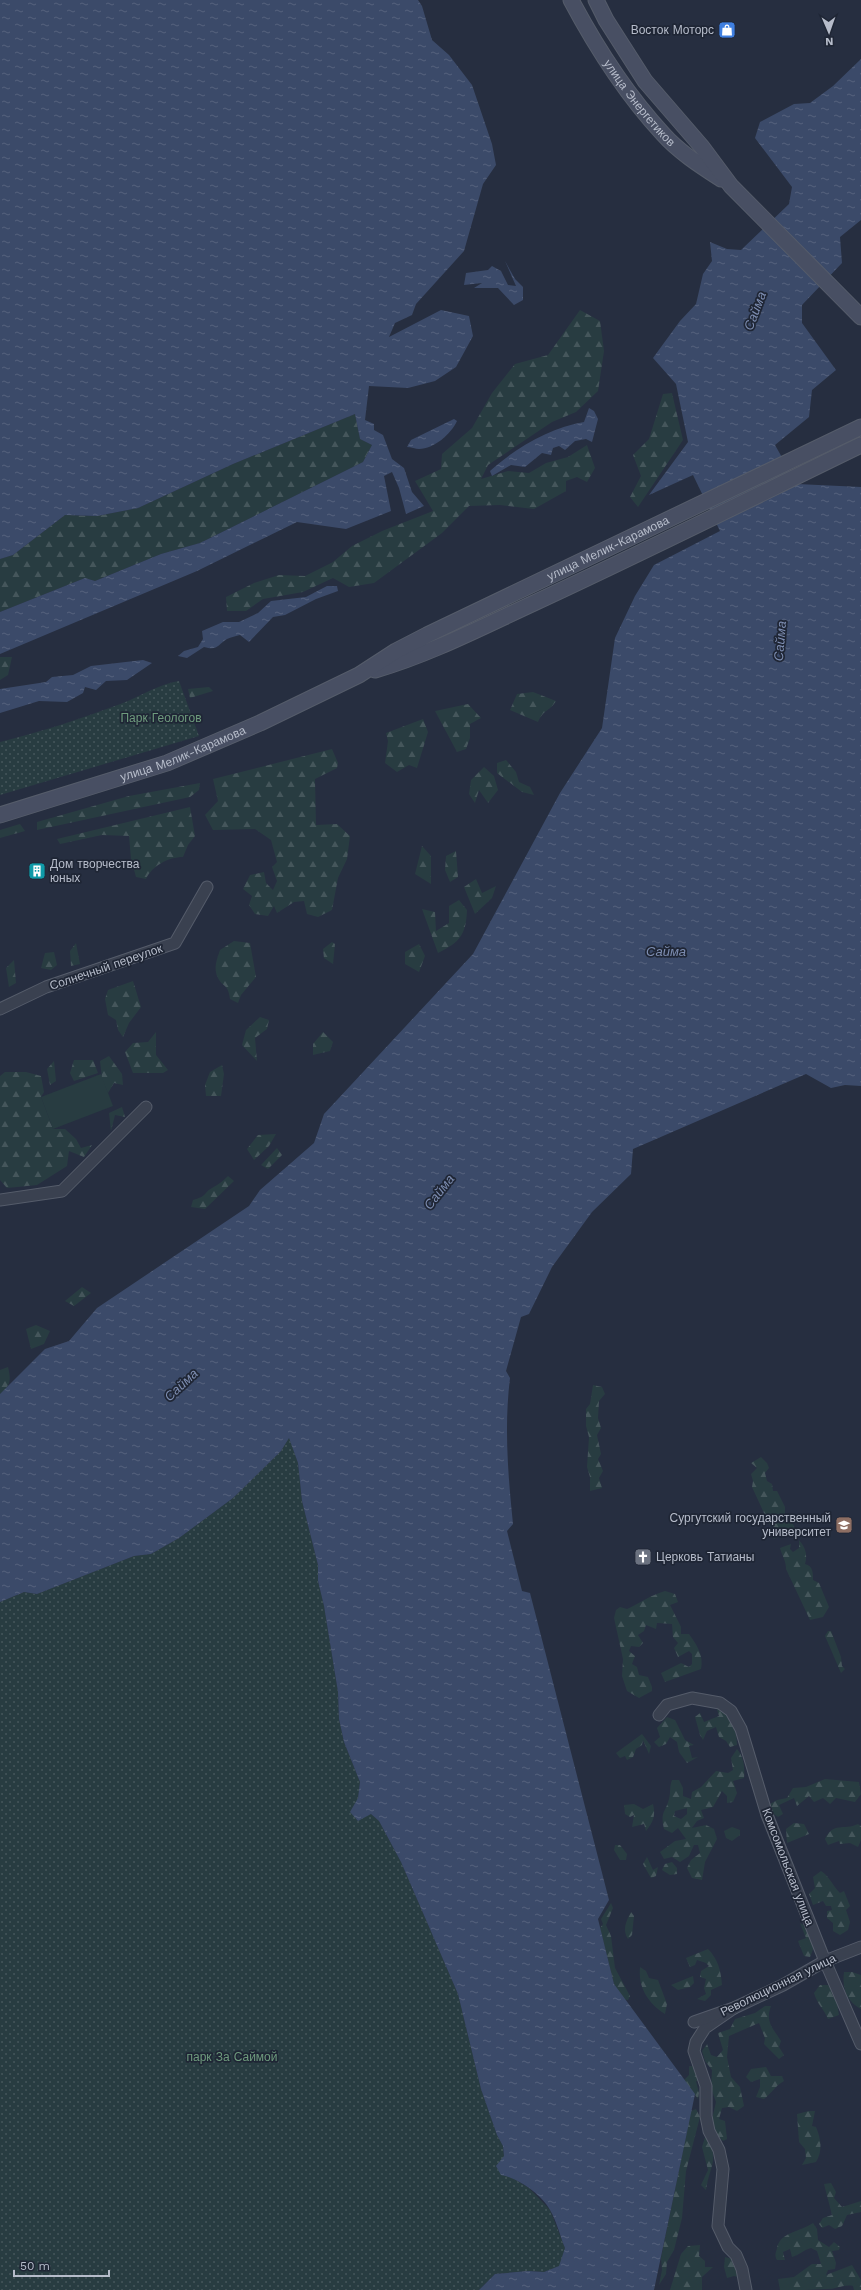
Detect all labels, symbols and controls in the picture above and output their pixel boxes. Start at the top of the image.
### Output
north arrow [809,12,849,52]
shop icon: Восток Моторс [717,20,737,40]
place label: Восток Моторс [631,23,714,37]
text: N [825,35,834,48]
street label: улица Энергетиков [601,57,678,149]
water label: Сайма [741,290,769,332]
street label: улица Мелик-Карамова [545,513,672,583]
water label: Сайма [771,620,789,662]
park label: Парк Геологов [120,711,202,725]
street label: улица Мелик-Карамова [118,723,248,784]
place label: Дом творчества юных [50,857,140,885]
building icon: Дом творчества юных [27,861,47,881]
street label: Солнечный переулок [48,941,165,993]
water label: Сайма [646,944,686,959]
water label: Сайма [421,1172,457,1212]
water label: Сайма [161,1366,201,1404]
place label: Сургутский государственный университет [670,1511,831,1539]
school or university icon: Сургутский государственный университет [834,1515,854,1535]
church icon: Церковь Татианы [633,1547,653,1567]
place label: Церковь Татианы [656,1550,754,1564]
street label: Комсомольская улица [759,1806,817,1928]
street label: Революционная улица [718,1951,838,2019]
park label: парк За Саймой [186,2050,278,2064]
scale bar [14,2252,109,2278]
text: 50 m [20,2259,50,2273]

